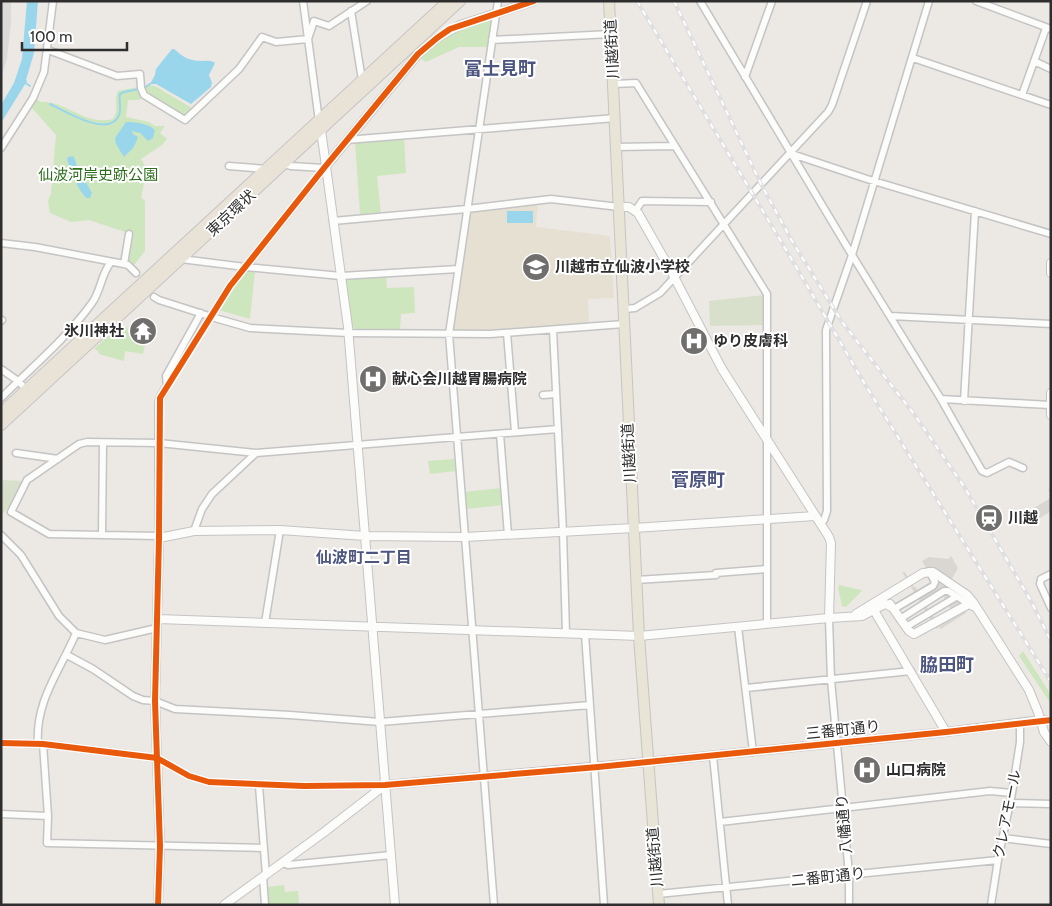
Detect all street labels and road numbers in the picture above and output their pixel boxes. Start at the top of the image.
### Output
street label: 川越街道 [601,19,623,79]
street label: 東京環状 [203,186,259,240]
street label: 川越街道 [618,423,640,483]
street label: 三番町通り [805,717,881,743]
street label: クレアモール [990,768,1024,860]
street label: 八幡通り [832,793,856,855]
street label: 川越街道 [643,826,667,888]
street label: 二番町通り [790,864,866,890]

